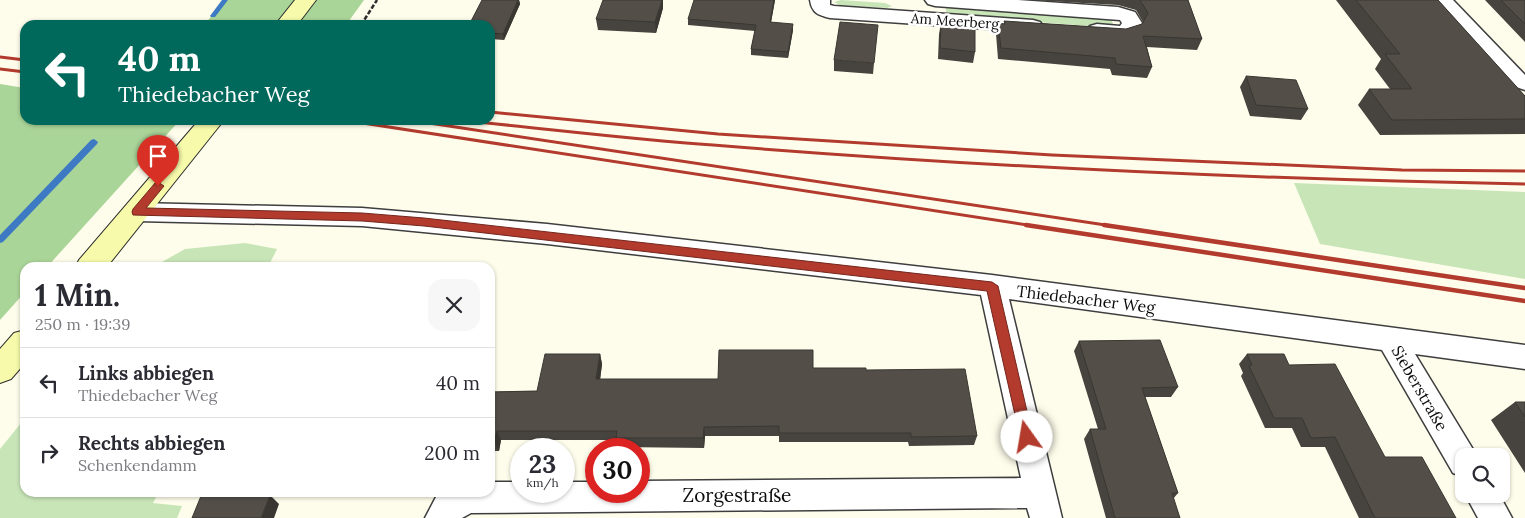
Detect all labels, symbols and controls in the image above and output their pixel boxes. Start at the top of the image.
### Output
street label: Am Meerberg [909,9,1000,33]
text: 40 m [118,36,201,81]
icon: left [35,40,100,105]
text: Thiedebacher Weg [118,80,310,108]
pin [137,135,179,186]
icon: arrive [144,142,172,170]
text: 1 Min. [35,276,120,314]
button: close [428,279,480,331]
street label: Thiedebacher Weg [1016,281,1158,318]
text: 250 m · 19:39 [35,314,130,334]
street label: Sieberstraße [1388,342,1453,435]
text: Links abbiegen [78,361,214,385]
icon: left [35,369,63,397]
text: 40 m [436,371,480,395]
text: Thiedebacher Weg [78,385,217,405]
position arrow [1000,410,1052,462]
text: Rechts abbiegen [78,431,225,455]
speed limit sign: 30 [585,438,650,503]
icon: right [35,439,63,467]
text: 200 m [424,441,480,465]
text: 23 [529,448,556,480]
map controls [1455,448,1510,503]
button: search [1455,448,1510,503]
text: Schenkendamm [78,455,197,475]
text: km/h [526,475,559,490]
street label: Zorgestraße [683,483,791,507]

